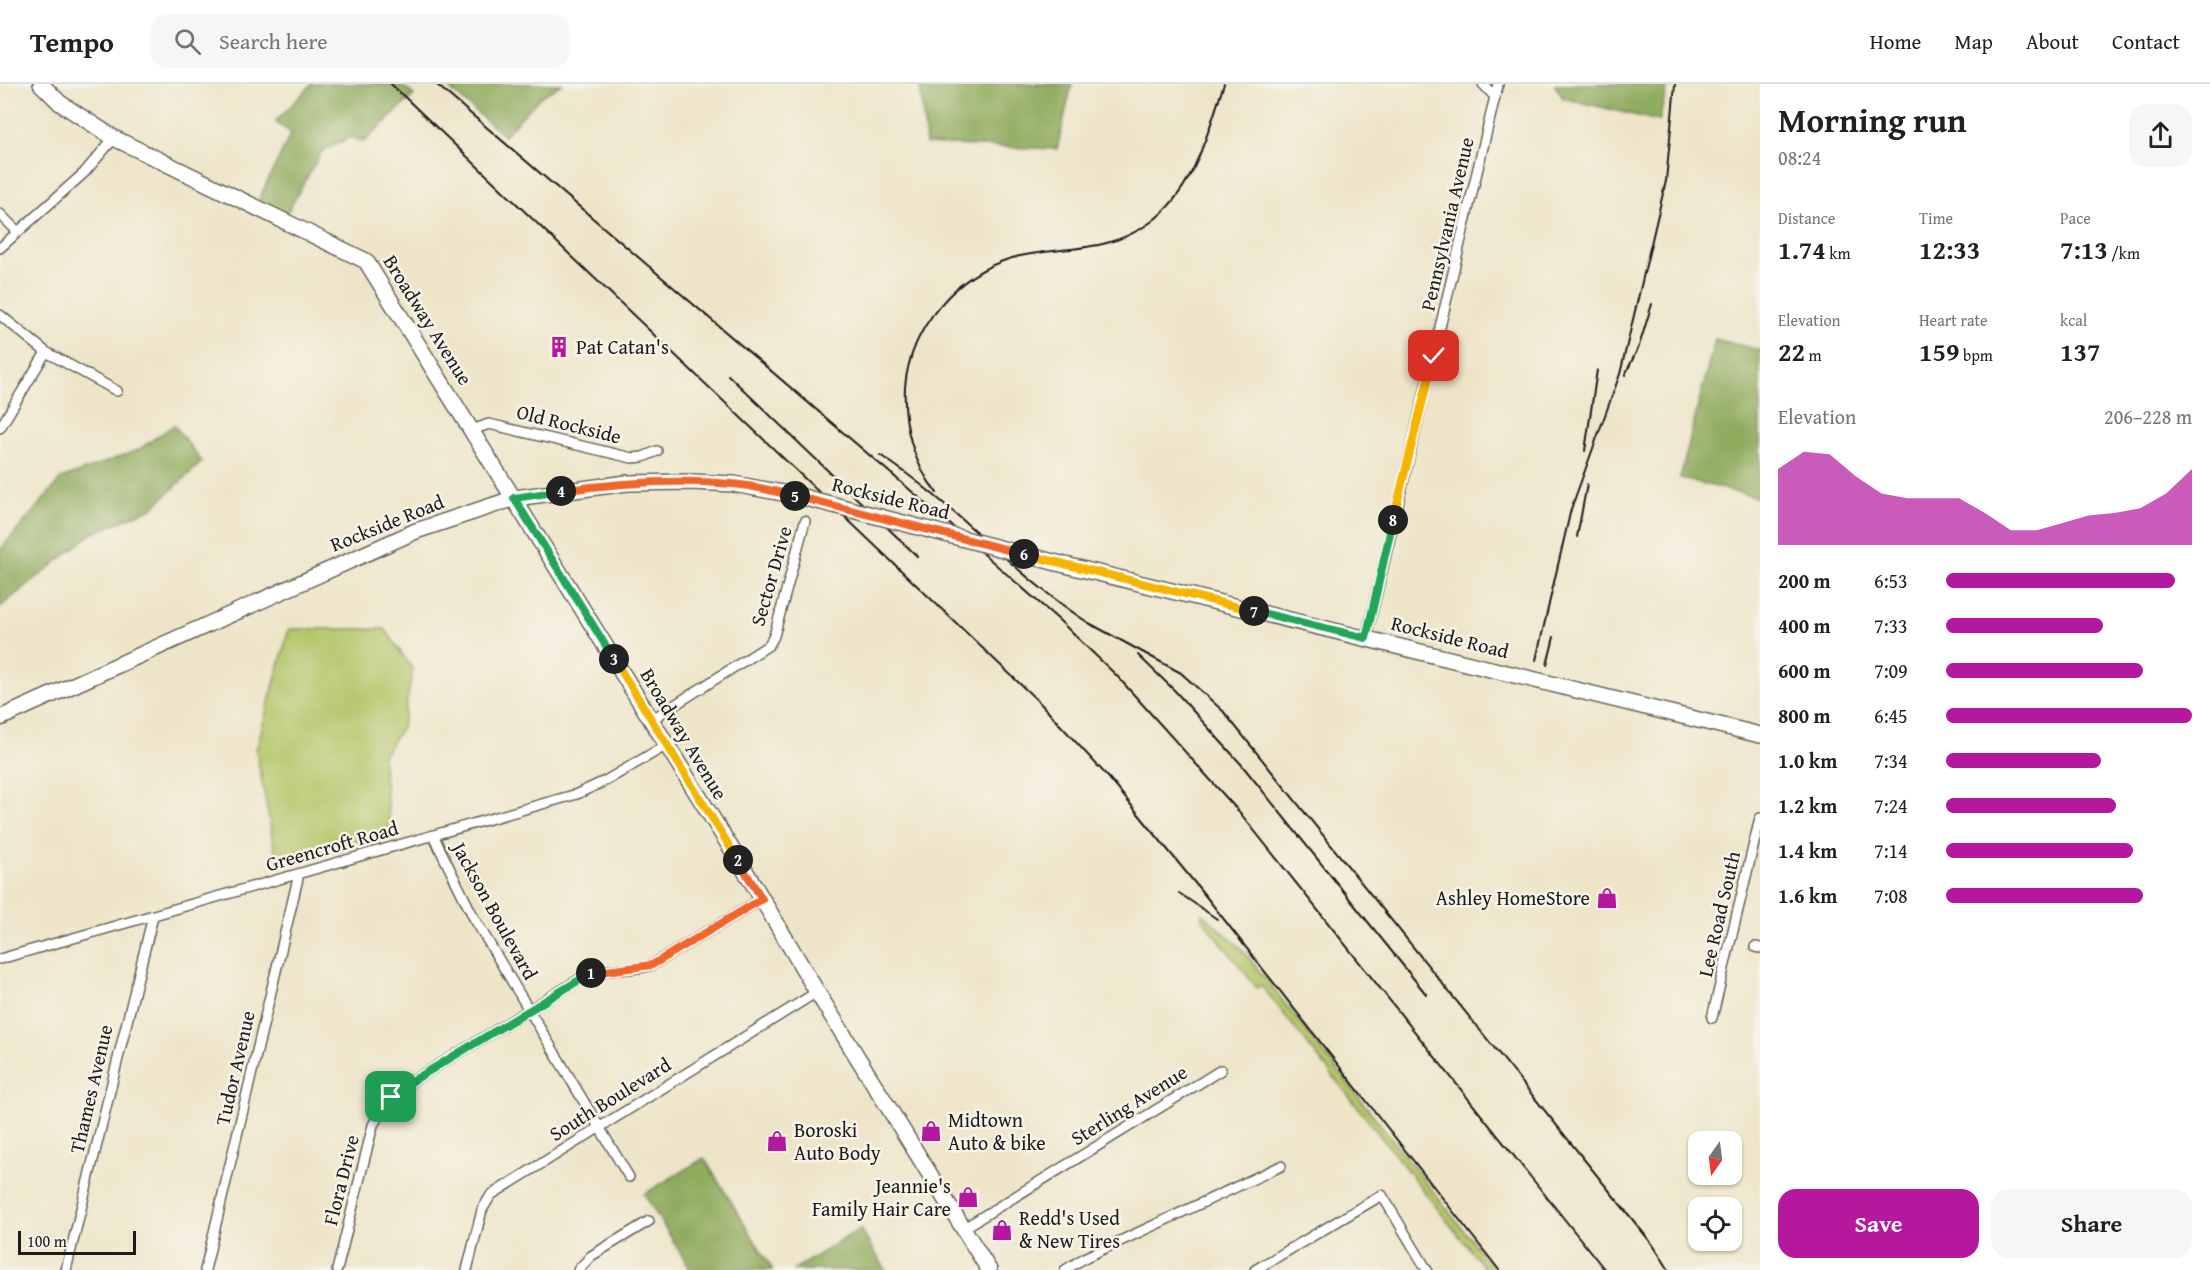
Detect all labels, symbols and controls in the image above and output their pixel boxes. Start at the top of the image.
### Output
search box [150,14,570,68]
text: Tempo [30,21,114,62]
icon: search [171,25,204,58]
text: Search here [219,25,328,57]
text: Home [1870,26,1921,57]
text: Map [1954,26,1993,57]
text: About [2026,26,2079,57]
text: Contact [2112,26,2180,57]
text: Morning run [1778,96,1967,144]
button: share [2129,104,2192,167]
street label: Pennsylvania Avenue [1412,134,1481,314]
text: 08:24 [1778,143,1821,172]
text: Distance [1778,206,1835,230]
text: Time [1919,206,1953,230]
text: Pace [2060,206,2091,230]
text: 1.74 [1778,230,1826,269]
text: 12:33 [1919,230,1980,269]
text: 7:13 [2060,230,2108,269]
text: km [1826,241,1850,265]
text: /km [2108,241,2140,265]
street label: Broadway Avenue [377,249,480,391]
text: Elevation [1778,308,1841,332]
text: Heart rate [1919,308,1988,332]
text: kcal [2060,308,2087,332]
pin [1408,330,1459,381]
place label: Pat Catan's [576,332,669,361]
text: 22 [1778,332,1805,371]
text: 159 [1919,332,1959,371]
text: 137 [2060,332,2100,371]
building icon: Pat Catan's [547,335,571,359]
icon: check [1417,339,1450,372]
text: m [1805,343,1822,367]
text: bpm [1959,343,1993,367]
street label: Old Rockside [514,397,624,451]
text: Elevation [1778,402,1856,431]
text: 206–228 m [2104,402,2192,431]
street label: Rockside Road [829,469,953,526]
pin: 4 [546,476,576,506]
text: 4 [557,479,565,503]
pin: 5 [780,481,810,511]
text: 5 [791,484,799,508]
street label: Rockside Road [326,486,448,559]
pin: 8 [1378,505,1408,535]
text: 8 [1389,508,1397,532]
street label: Sector Drive [742,522,799,629]
pin: 6 [1009,539,1039,569]
text: 6 [1020,542,1028,566]
text: 200 m [1778,566,1831,595]
text: 6:53 [1874,566,1908,595]
pin: 7 [1239,596,1269,626]
text: 7 [1250,599,1258,623]
street label: Rockside Road [1388,608,1512,665]
text: 400 m [1778,611,1831,640]
text: 7:33 [1874,611,1908,640]
pin: 3 [599,644,629,674]
text: 3 [610,647,618,671]
text: 600 m [1778,656,1831,685]
text: 7:09 [1874,656,1908,685]
street label: Broadway Avenue [634,663,735,805]
text: 800 m [1778,701,1831,730]
text: 6:45 [1874,701,1908,730]
text: 1.0 km [1778,746,1837,775]
text: 7:34 [1874,746,1908,775]
text: 1.2 km [1778,791,1837,820]
text: 7:24 [1874,791,1908,820]
street label: Greencroft Road [262,813,402,878]
street label: Jackson Boulevard [444,834,545,985]
text: 1.4 km [1778,836,1837,865]
text: 7:14 [1874,836,1908,865]
pin: 2 [723,845,753,875]
text: 2 [734,848,742,872]
street label: Lee Road South [1690,848,1747,980]
text: 1.6 km [1778,881,1837,910]
text: 7:08 [1874,881,1908,910]
place label: Ashley HomeStore [1436,883,1590,912]
shop icon: Ashley HomeStore [1595,886,1619,910]
pin: 1 [576,958,606,988]
text: 1 [587,961,595,985]
street label: Tudor Avenue [207,1008,262,1128]
street label: Thames Avenue [62,1022,119,1156]
street label: South Boulevard [543,1049,676,1148]
street label: Sterling Avenue [1065,1057,1193,1152]
pin [365,1071,416,1122]
icon: arrive [374,1080,407,1113]
place label: Midtown Auto & bike [948,1105,1046,1157]
place label: Boroski Auto Body [794,1115,881,1167]
shop icon: Midtown Auto & bike [919,1119,943,1143]
shop icon: Boroski Auto Body [765,1129,789,1153]
north arrow [1688,1131,1742,1185]
map controls [1688,1131,1742,1251]
street label: Flora Drive [315,1132,366,1228]
place label: Jeannie's Family Hair Care [812,1171,951,1223]
shop icon: Jeannie's Family Hair Care [956,1185,980,1209]
button: Save [1778,1189,1979,1258]
button: Share [1991,1189,2192,1258]
button: locate [1688,1197,1742,1251]
place label: Redd's Used & New Tires [1019,1203,1120,1255]
shop icon: Redd's Used & New Tires [990,1218,1014,1242]
scale bar [18,1228,136,1256]
text: 100 m [27,1229,67,1253]

